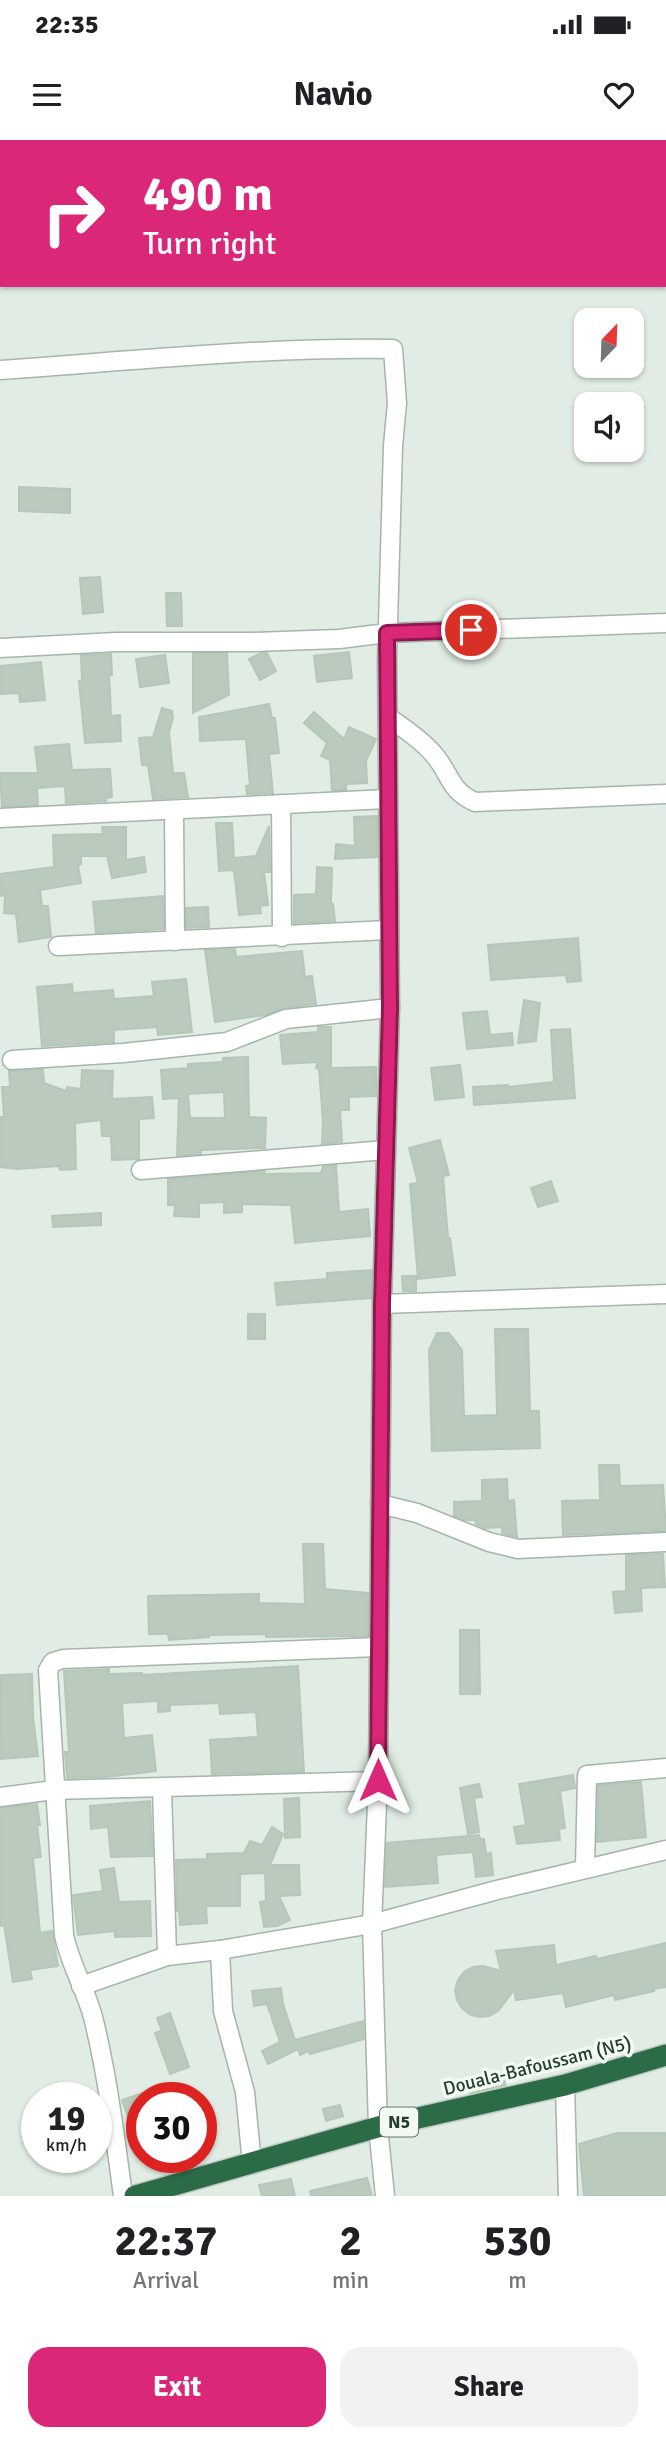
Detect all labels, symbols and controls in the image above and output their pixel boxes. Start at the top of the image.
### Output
text: 22:35 [35,9,99,41]
text: Navio [293,75,373,114]
icon: menu [28,76,66,114]
icon: heart [600,76,638,114]
text: 490 m [143,164,273,224]
icon: right [28,168,119,259]
text: Turn right [143,224,276,263]
north arrow [574,308,644,378]
map controls [574,308,644,462]
button: sound [574,392,644,462]
pin [441,600,501,660]
icon: arrive [452,611,490,649]
position arrow [341,1743,415,1817]
street label: Douala-Bafoussam (N5) [441,2031,634,2101]
speed limit sign: 30 [126,2082,217,2173]
text: 19 [48,2097,85,2140]
road number: N5 [380,2108,418,2136]
text: km/h [46,2134,87,2156]
text: 22:37 [114,2216,218,2267]
text: 2 [339,2216,362,2267]
text: 530 [483,2216,552,2267]
text: Arrival [133,2266,199,2295]
text: min [332,2266,369,2295]
text: m [508,2266,527,2295]
button: Exit [28,2347,326,2427]
button: Share [340,2347,638,2427]

